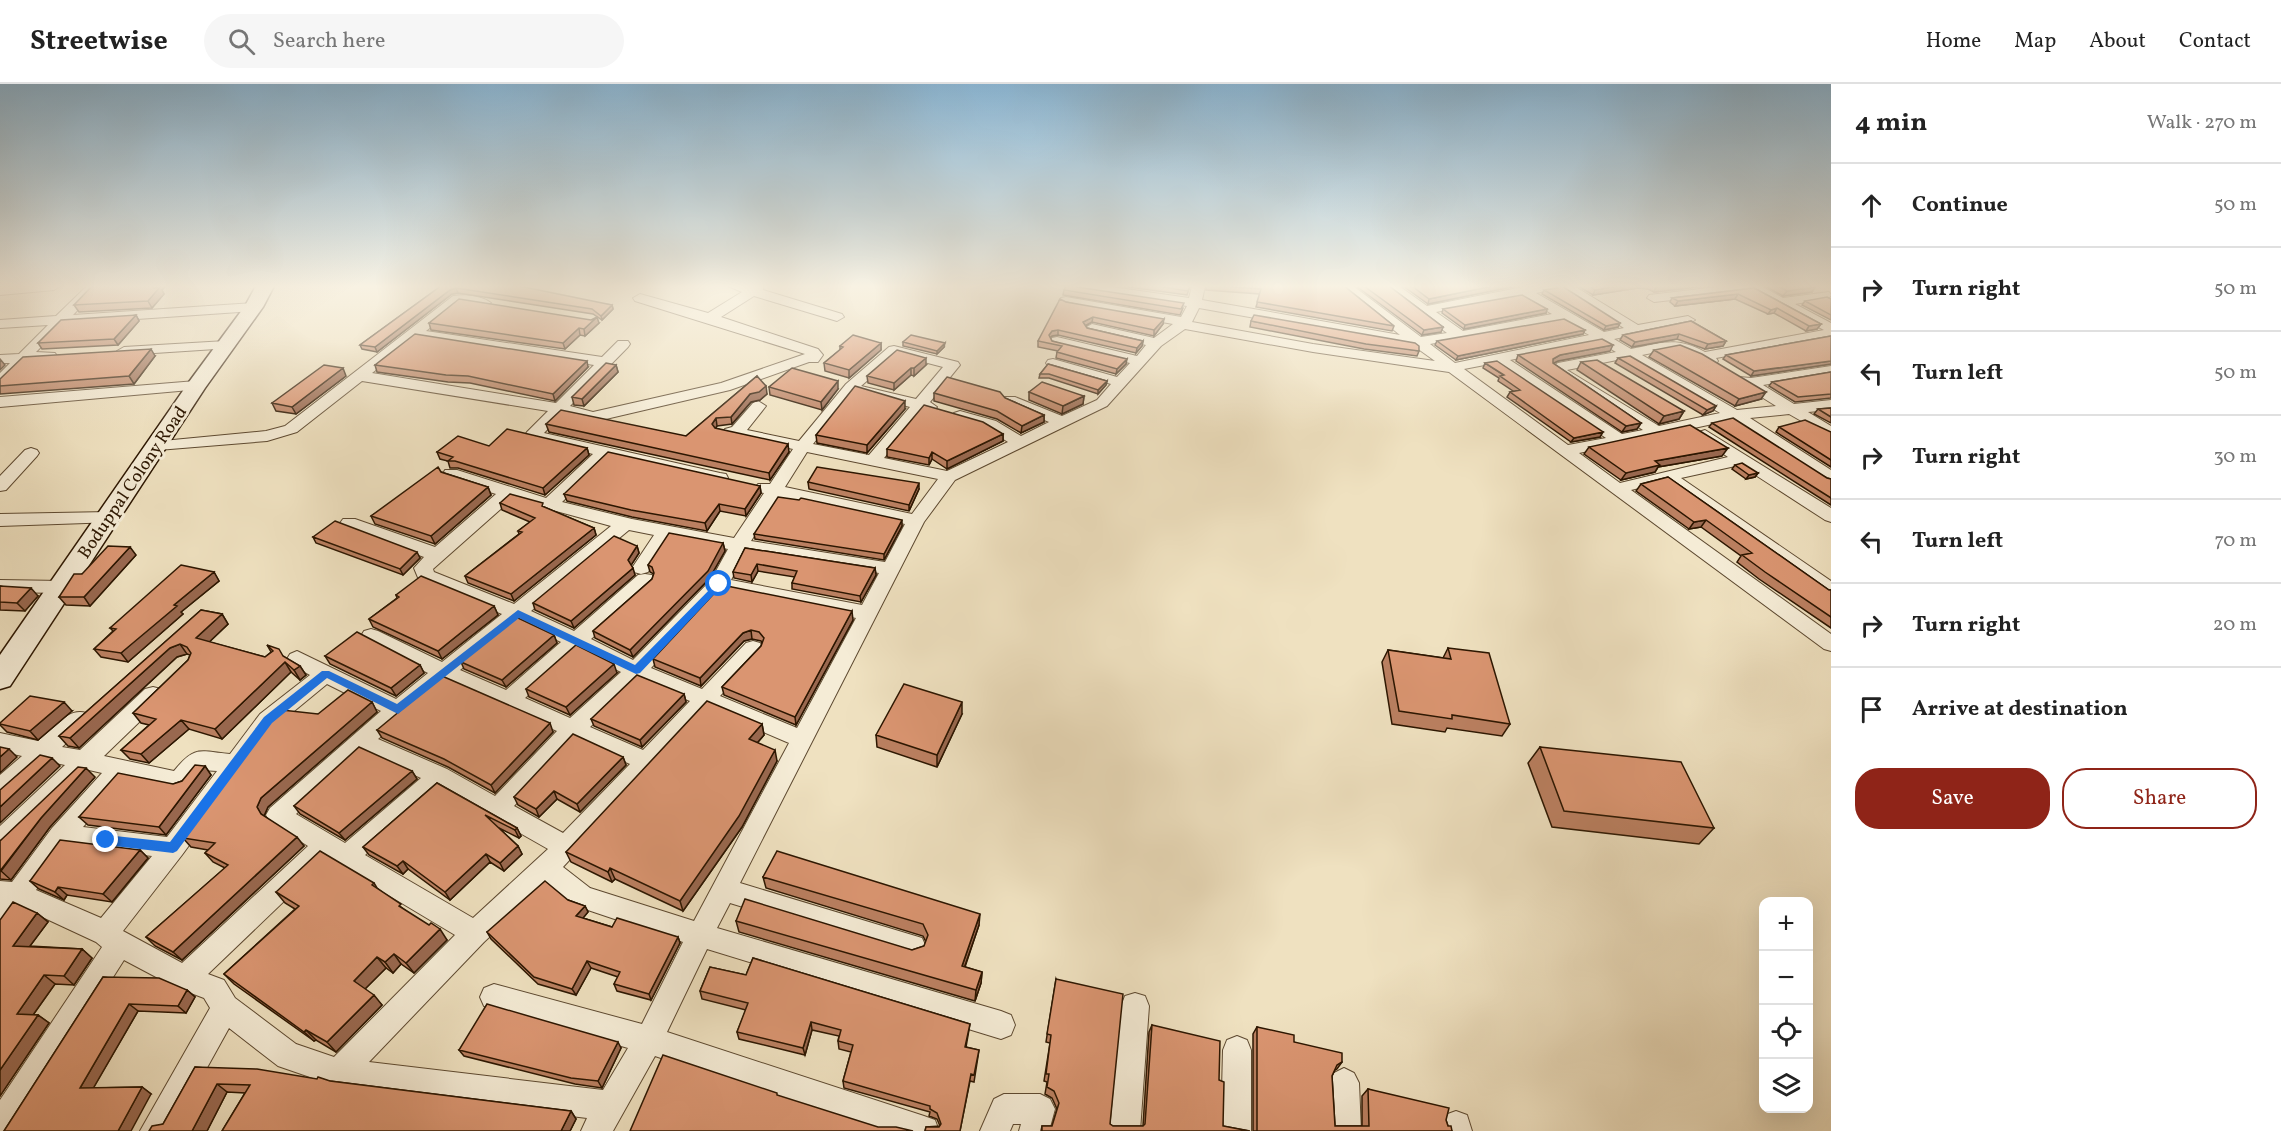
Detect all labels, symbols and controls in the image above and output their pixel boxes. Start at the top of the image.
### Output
search box [204,14,624,68]
text: Streetwise [30,22,168,61]
icon: search [225,25,258,58]
text: Search here [273,26,385,57]
text: Home [1926,27,1981,56]
text: Map [2014,27,2056,56]
text: About [2089,27,2146,56]
text: Contact [2179,27,2251,56]
text: 4 min [1855,105,1927,141]
text: Walk · 270 m [2147,109,2257,137]
icon: ahead [1855,189,1888,222]
text: Continue [1912,190,2008,221]
text: 50 m [2214,191,2257,219]
icon: right [1855,273,1888,306]
text: Turn right [1912,274,2020,305]
text: 50 m [2214,275,2257,303]
icon: left [1855,357,1888,390]
text: Turn left [1912,358,2003,389]
text: 50 m [2214,359,2257,387]
street label: Boduppal Colony Road [73,402,194,564]
icon: right [1855,441,1888,474]
text: Turn right [1912,442,2020,473]
text: 30 m [2213,443,2257,471]
icon: left [1855,525,1888,558]
text: Turn left [1912,526,2003,557]
text: 70 m [2214,527,2257,555]
route start [705,570,731,596]
icon: right [1855,609,1888,642]
text: Turn right [1912,610,2020,641]
text: 20 m [2213,611,2257,639]
icon: arrive [1855,693,1888,726]
text: Arrive at destination [1912,694,2128,725]
button: Save [1855,768,2050,829]
button: Share [2062,768,2257,829]
route end [92,826,118,852]
map controls [1759,897,1813,1113]
button: + [1759,897,1813,951]
button: − [1759,951,1813,1005]
button: locate [1759,1005,1813,1059]
button: layers [1759,1059,1813,1113]

